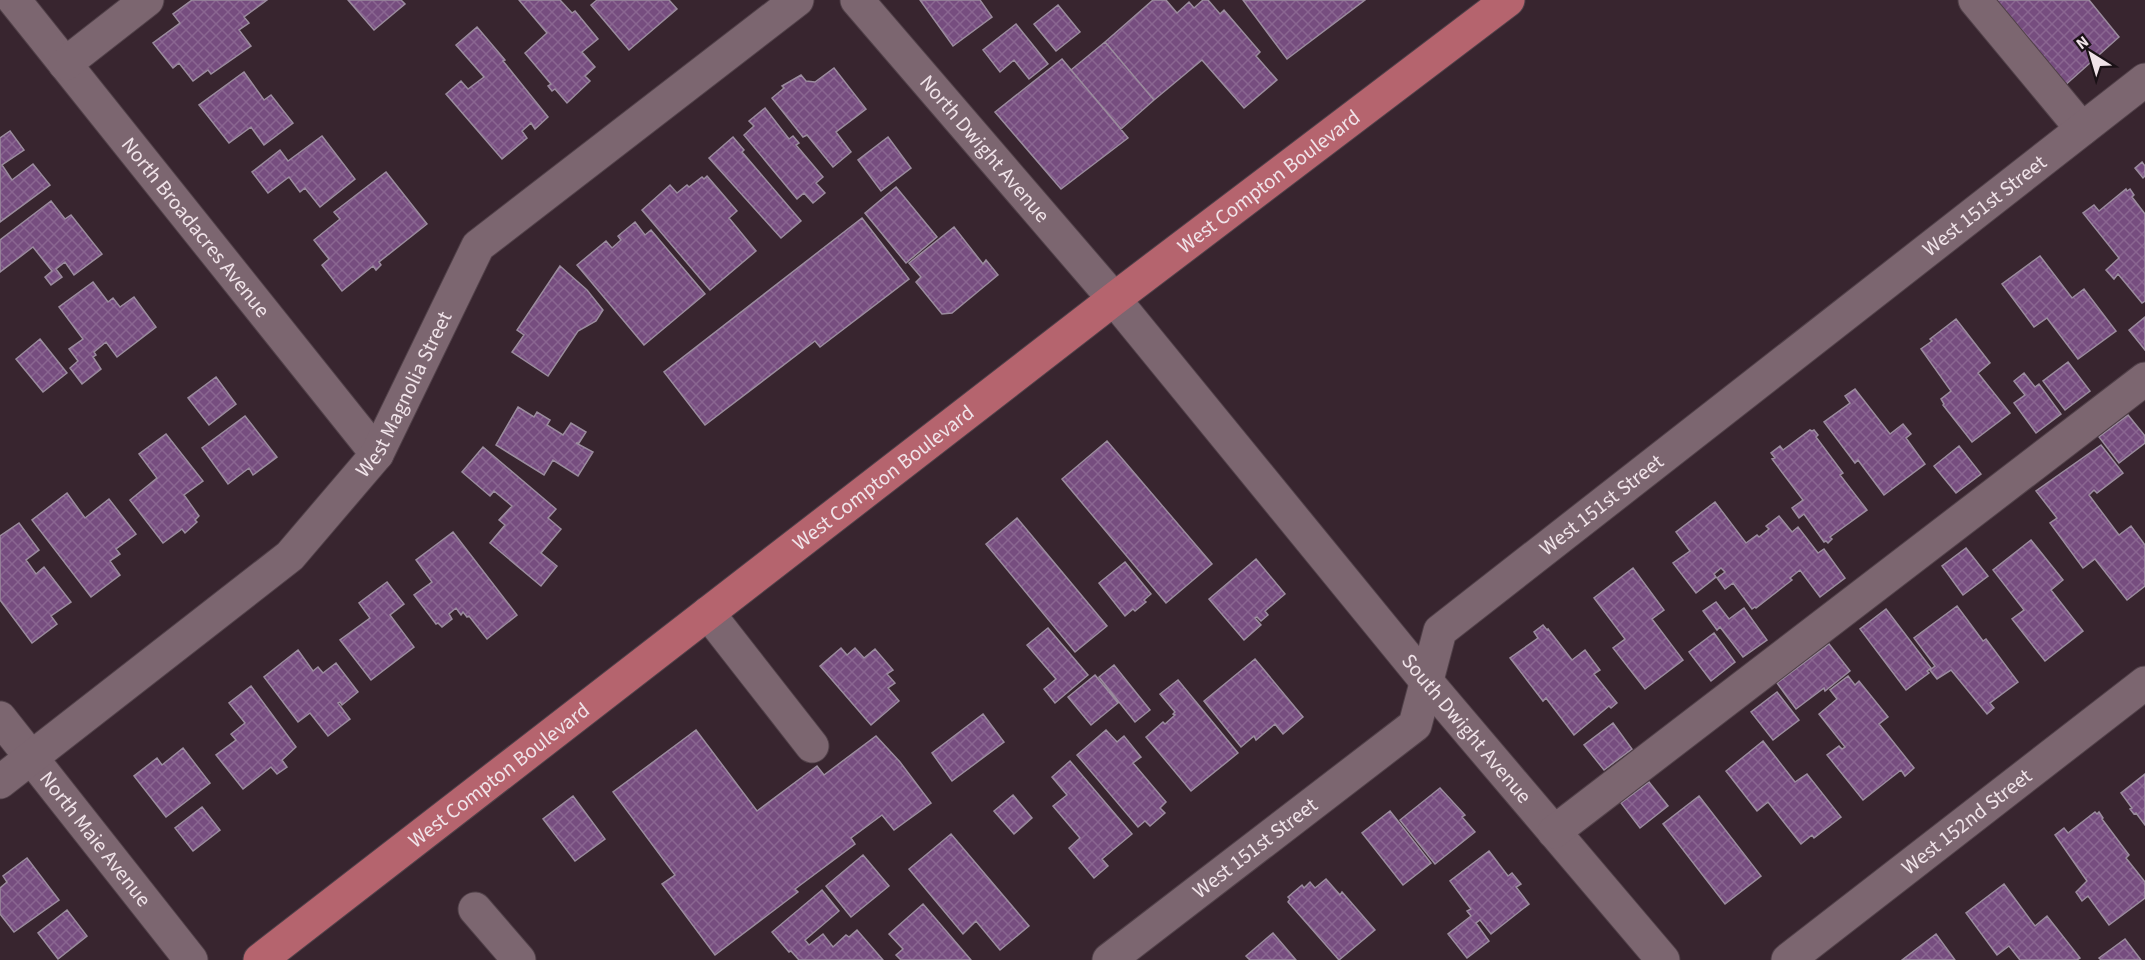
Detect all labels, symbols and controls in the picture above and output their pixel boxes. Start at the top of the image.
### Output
north arrow [2061,24,2121,84]
text: N [2072,31,2093,55]
street label: North Dwight Avenue [913,68,1057,229]
street label: West Compton Boulevard [1171,102,1366,261]
street label: North Broadacres Avenue [114,131,277,324]
street label: West 151st Street [1916,147,2053,264]
street label: West Magnolia Street [348,306,459,484]
street label: West Compton Boulevard [786,398,980,558]
street label: West 151st Street [1533,447,1670,563]
street label: South Dwight Avenue [1395,647,1539,810]
street label: West Compton Boulevard [402,695,596,855]
street label: West 152nd Street [1895,761,2038,882]
street label: North Maie Avenue [32,765,158,913]
street label: West 151st Street [1186,790,1324,906]

